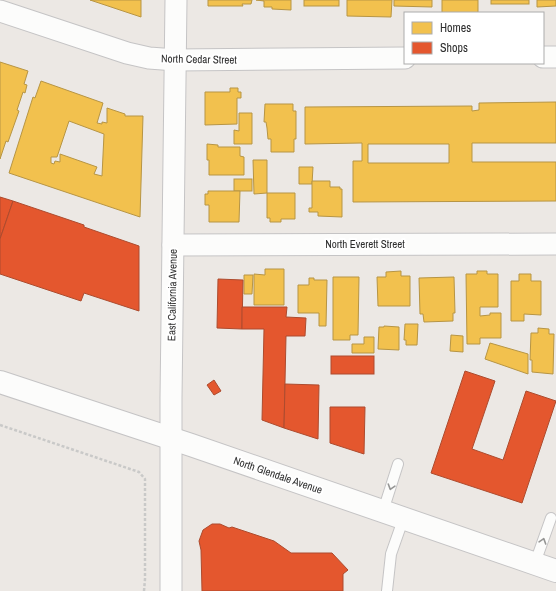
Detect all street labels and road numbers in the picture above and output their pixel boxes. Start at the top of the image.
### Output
street label: North Cedar Street [161,51,237,67]
street label: North Everett Street [325,237,405,251]
street label: East California Avenue [164,249,180,341]
street label: North Glendale Avenue [232,453,324,497]

